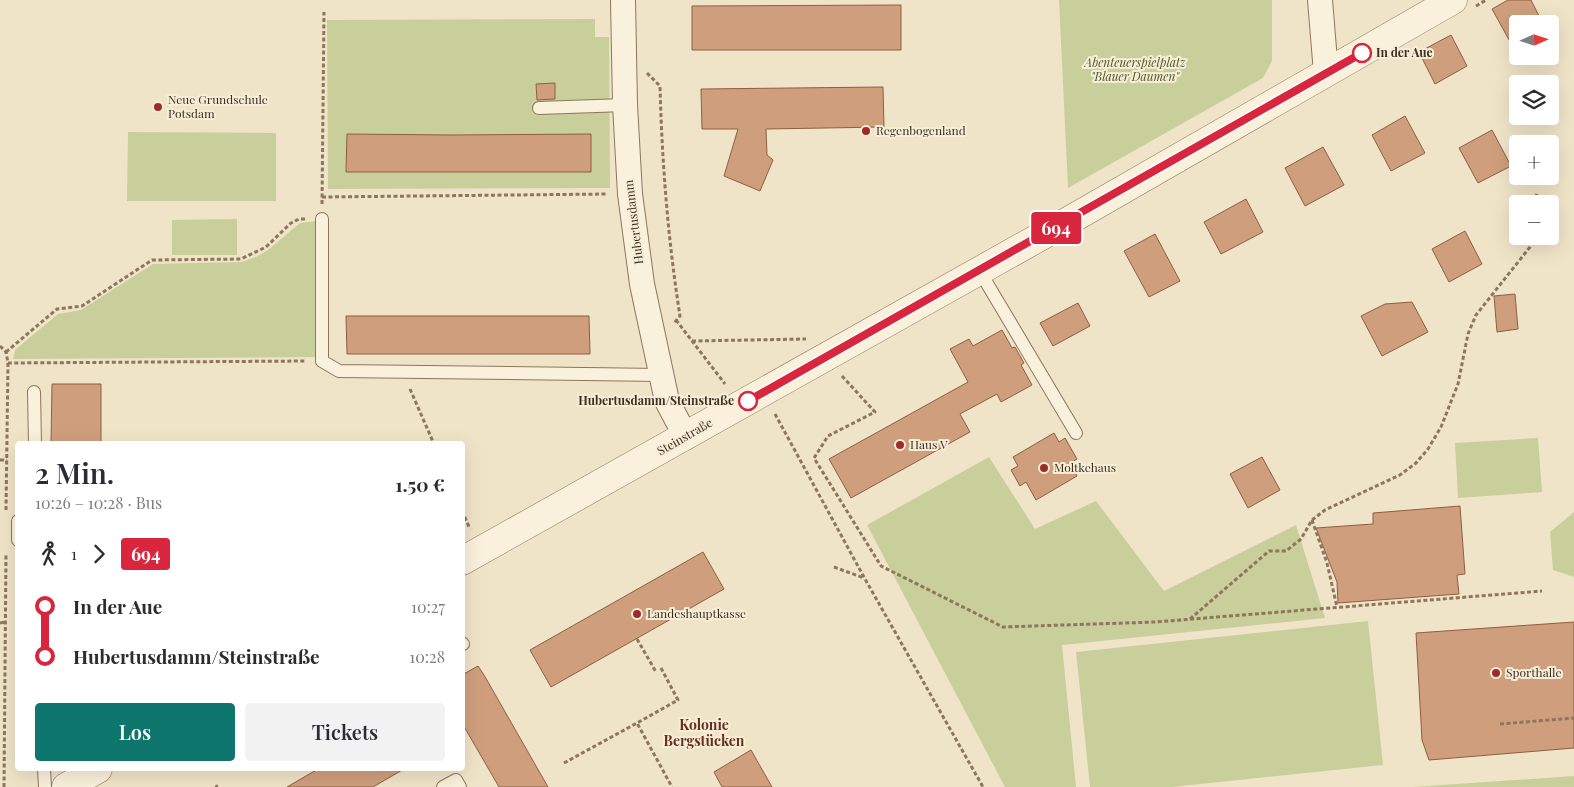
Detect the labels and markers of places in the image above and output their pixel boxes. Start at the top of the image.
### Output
marker: In der Aue [1352,43,1372,63]
place label: In der Aue [1376,44,1432,60]
place label: Neue Grundschule Potsdam [168,91,268,121]
marker: Neue Grundschule Potsdam [152,101,164,113]
place label: Regenbogenland [876,122,966,138]
marker: Regenbogenland [860,125,872,137]
marker: Hubertusdamm/Steinstraße [738,391,758,411]
place label: Hubertusdamm/Steinstraße [578,392,734,408]
place label: Haus V [910,436,948,452]
marker: Haus V [894,439,906,451]
place label: Moltkehaus [1054,459,1116,475]
marker: Moltkehaus [1038,462,1050,474]
place label: Landeshauptkasse [647,605,746,621]
marker: Landeshauptkasse [631,608,643,620]
place label: Sporthalle [1506,664,1561,680]
marker: Sporthalle [1490,667,1502,679]

